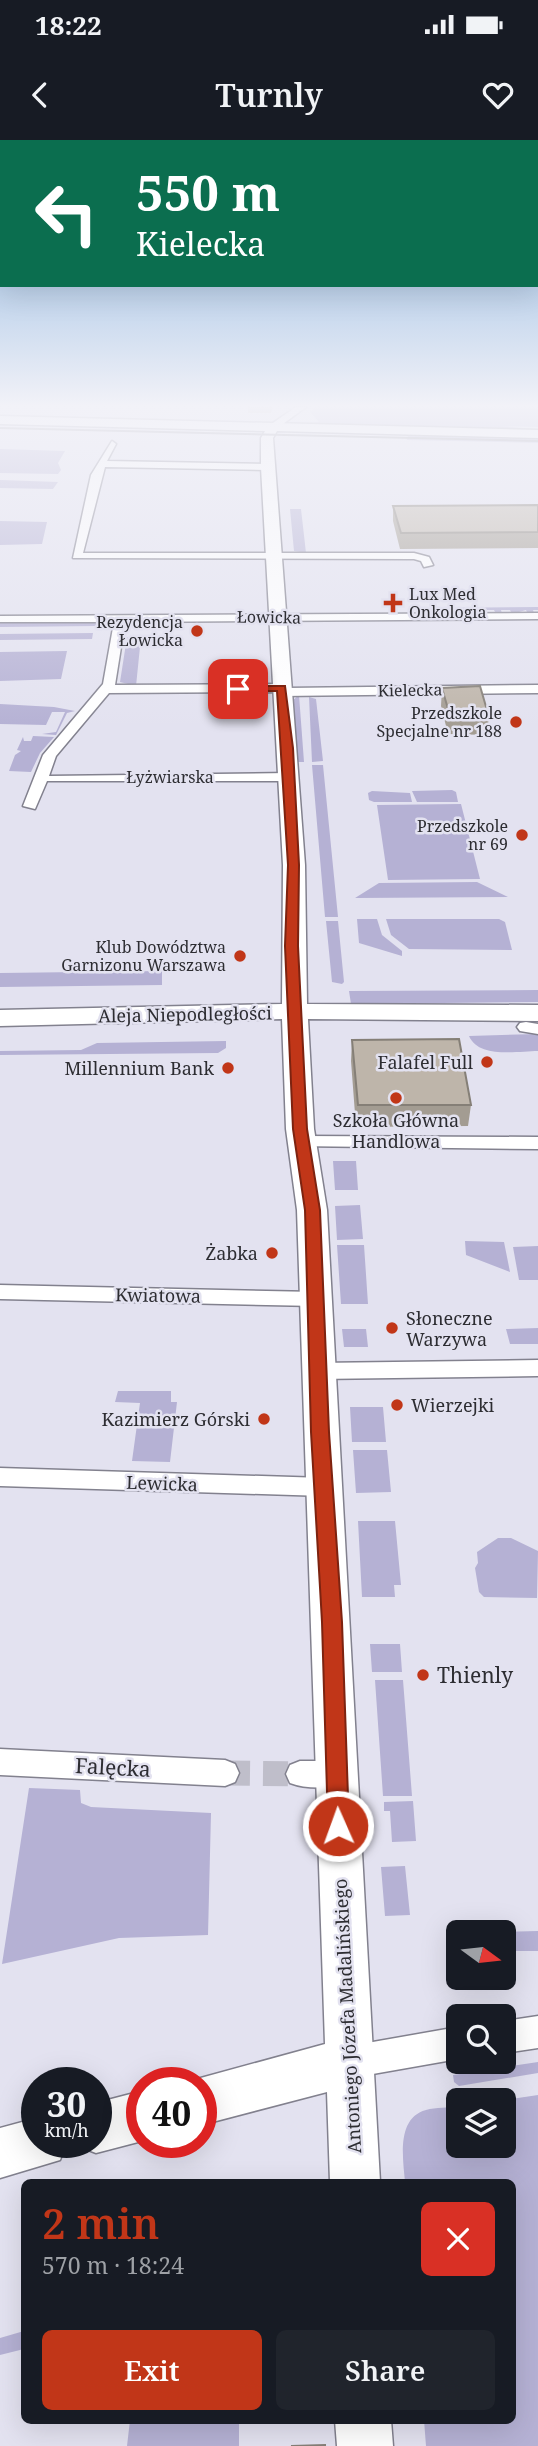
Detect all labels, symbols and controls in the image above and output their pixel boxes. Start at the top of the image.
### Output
text: 18:22 [35,7,102,43]
text: Turnly [215,73,323,116]
icon: back [21,76,59,114]
icon: heart [479,76,517,114]
text: 550 m [136,159,280,225]
icon: left [21,168,112,259]
text: Kielecka [136,222,265,265]
place label: Lux Med Onkologia [409,583,486,623]
marker: Lux Med Onkologia [383,593,403,613]
street label: Łowicka [237,605,301,629]
place label: Rezydencja Łowicka [96,611,183,651]
marker: Rezydencja Łowicka [189,623,205,639]
pin [208,659,268,719]
icon: arrive [219,670,257,708]
street label: Kielecka [377,678,443,702]
place label: Przedszkole Specjalne nr 188 [376,702,502,742]
marker: Przedszkole Specjalne nr 188 [508,714,524,730]
street label: Łyżwiarska [126,766,214,788]
place label: Przedszkole nr 69 [417,815,508,855]
marker: Przedszkole nr 69 [514,827,530,843]
place label: Klub Dowództwa Garnizonu Warszawa [61,936,226,976]
marker: Klub Dowództwa Garnizonu Warszawa [232,948,248,964]
street label: Aleja Niepodległości [98,1000,272,1028]
place label: Falafel Full [378,1050,473,1074]
marker: Falafel Full [479,1054,495,1070]
place label: Millennium Bank [64,1056,214,1080]
marker: Millennium Bank [220,1060,236,1076]
marker: Szkoła Główna Handlowa [388,1090,404,1106]
place label: Szkoła Główna Handlowa [333,1108,459,1153]
place label: Żabka [205,1241,258,1265]
marker: Żabka [264,1245,280,1261]
street label: Kwiatowa [115,1282,201,1308]
place label: Słoneczne Warzywa [406,1306,493,1351]
marker: Słoneczne Warzywa [384,1320,400,1336]
place label: Wierzejki [411,1393,494,1417]
marker: Wierzejki [389,1397,405,1413]
place label: Kazimierz Górski [101,1407,250,1431]
marker: Kazimierz Górski [256,1411,272,1427]
street label: Lewicka [126,1470,198,1496]
place label: Thienly [437,1661,513,1689]
marker: Thienly [415,1667,431,1683]
street label: Falęcka [75,1751,151,1783]
position arrow [301,1789,375,1863]
street label: Antoniego Józefa Madalińskiego [328,1878,366,2154]
north arrow [446,1920,516,1990]
map controls [446,1920,516,2158]
button: search [446,2004,516,2074]
speed limit sign: 40 [126,2067,217,2158]
text: 30 [47,2080,86,2127]
button: layers [446,2088,516,2158]
text: km/h [44,2118,89,2142]
text: 2 min [42,2194,159,2251]
button: close [421,2202,495,2276]
text: 570 m · 18:24 [42,2249,184,2281]
button: Exit [42,2330,262,2410]
button: Share [276,2330,495,2410]

